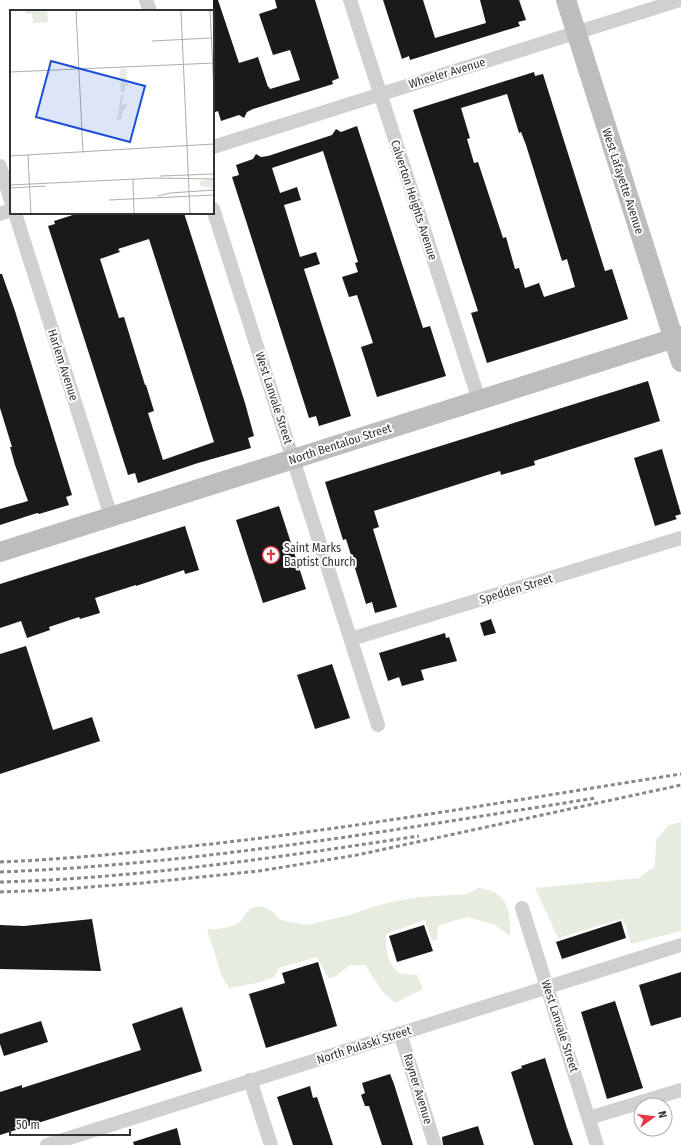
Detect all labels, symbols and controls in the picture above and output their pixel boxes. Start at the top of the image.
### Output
inset map [10,10,214,214]
street label: Wheeler Avenue [407,55,487,91]
street label: West Lafayette Avenue [599,126,647,236]
street label: Calverton Heights Avenue [388,138,440,262]
street label: Harlem Avenue [45,327,81,403]
street label: West Lanvale Street [252,350,296,446]
street label: North Bentalou Street [287,421,393,467]
place label: Saint Marks Baptist Church [284,541,356,569]
church icon: Saint Marks Baptist Church [261,545,281,565]
street label: Spedden Street [478,571,554,607]
street label: West Lanvale Street [538,978,582,1074]
street label: North Pulaski Street [315,1023,413,1067]
street label: Rayner Avenue [401,1052,435,1126]
north arrow [633,1097,673,1137]
text: N [655,1110,669,1119]
scale bar [10,1111,130,1137]
text: 50 m [16,1118,40,1132]

